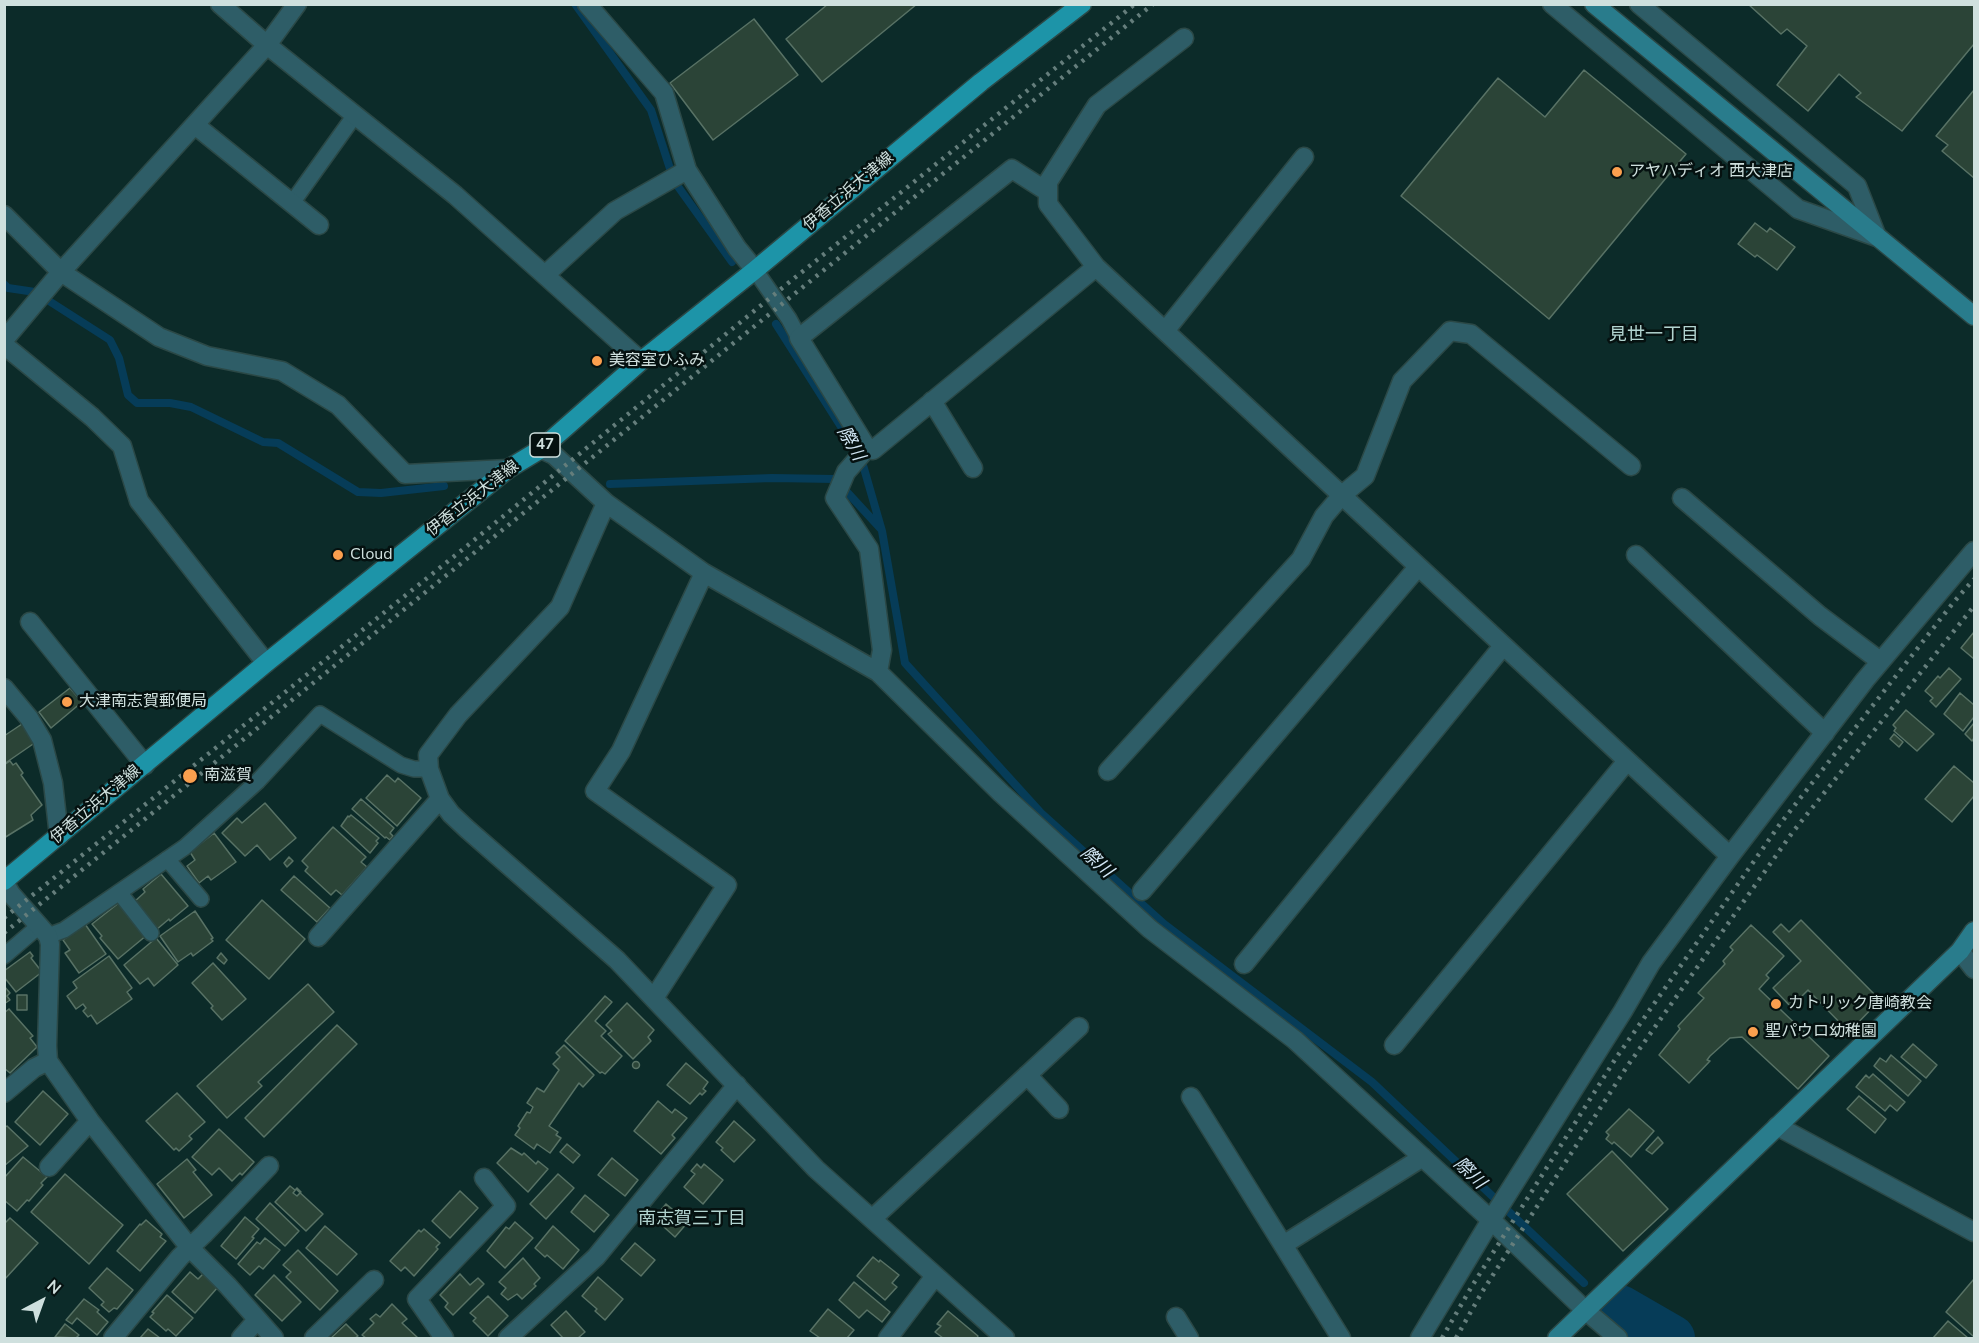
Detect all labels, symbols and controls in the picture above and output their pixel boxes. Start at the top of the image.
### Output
street label: 伊香立浜大津線 [800,149,898,235]
place label: アヤハディオ 西大津店 [1629,162,1793,182]
marker: アヤハディオ 西大津店 [1610,165,1624,179]
district label: 見世一丁目 [1609,325,1699,347]
place label: 美容室ひふみ [609,351,705,371]
marker: 美容室ひふみ [590,354,604,368]
water label: 際川 [832,423,868,465]
road number: 47 [530,433,560,457]
street label: 伊香立浜大津線 [423,457,523,541]
place label: Cloud [350,545,393,565]
marker: Cloud [331,548,345,562]
place label: 大津南志賀郵便局 [79,692,207,712]
marker: 大津南志賀郵便局 [60,695,74,709]
street label: 伊香立浜大津線 [47,762,145,848]
place label: 南滋賀 [204,766,252,786]
marker: 南滋賀 [181,767,199,785]
water label: 際川 [1075,843,1117,883]
place label: カトリック唐崎教会 [1788,994,1932,1014]
marker: カトリック唐崎教会 [1769,997,1783,1011]
place label: 聖パウロ幼稚園 [1765,1022,1877,1042]
marker: 聖パウロ幼稚園 [1746,1025,1760,1039]
water label: 際川 [1449,1154,1489,1194]
district label: 南志賀三丁目 [638,1209,746,1231]
north arrow [12,1271,72,1331]
text: N [42,1275,66,1300]

